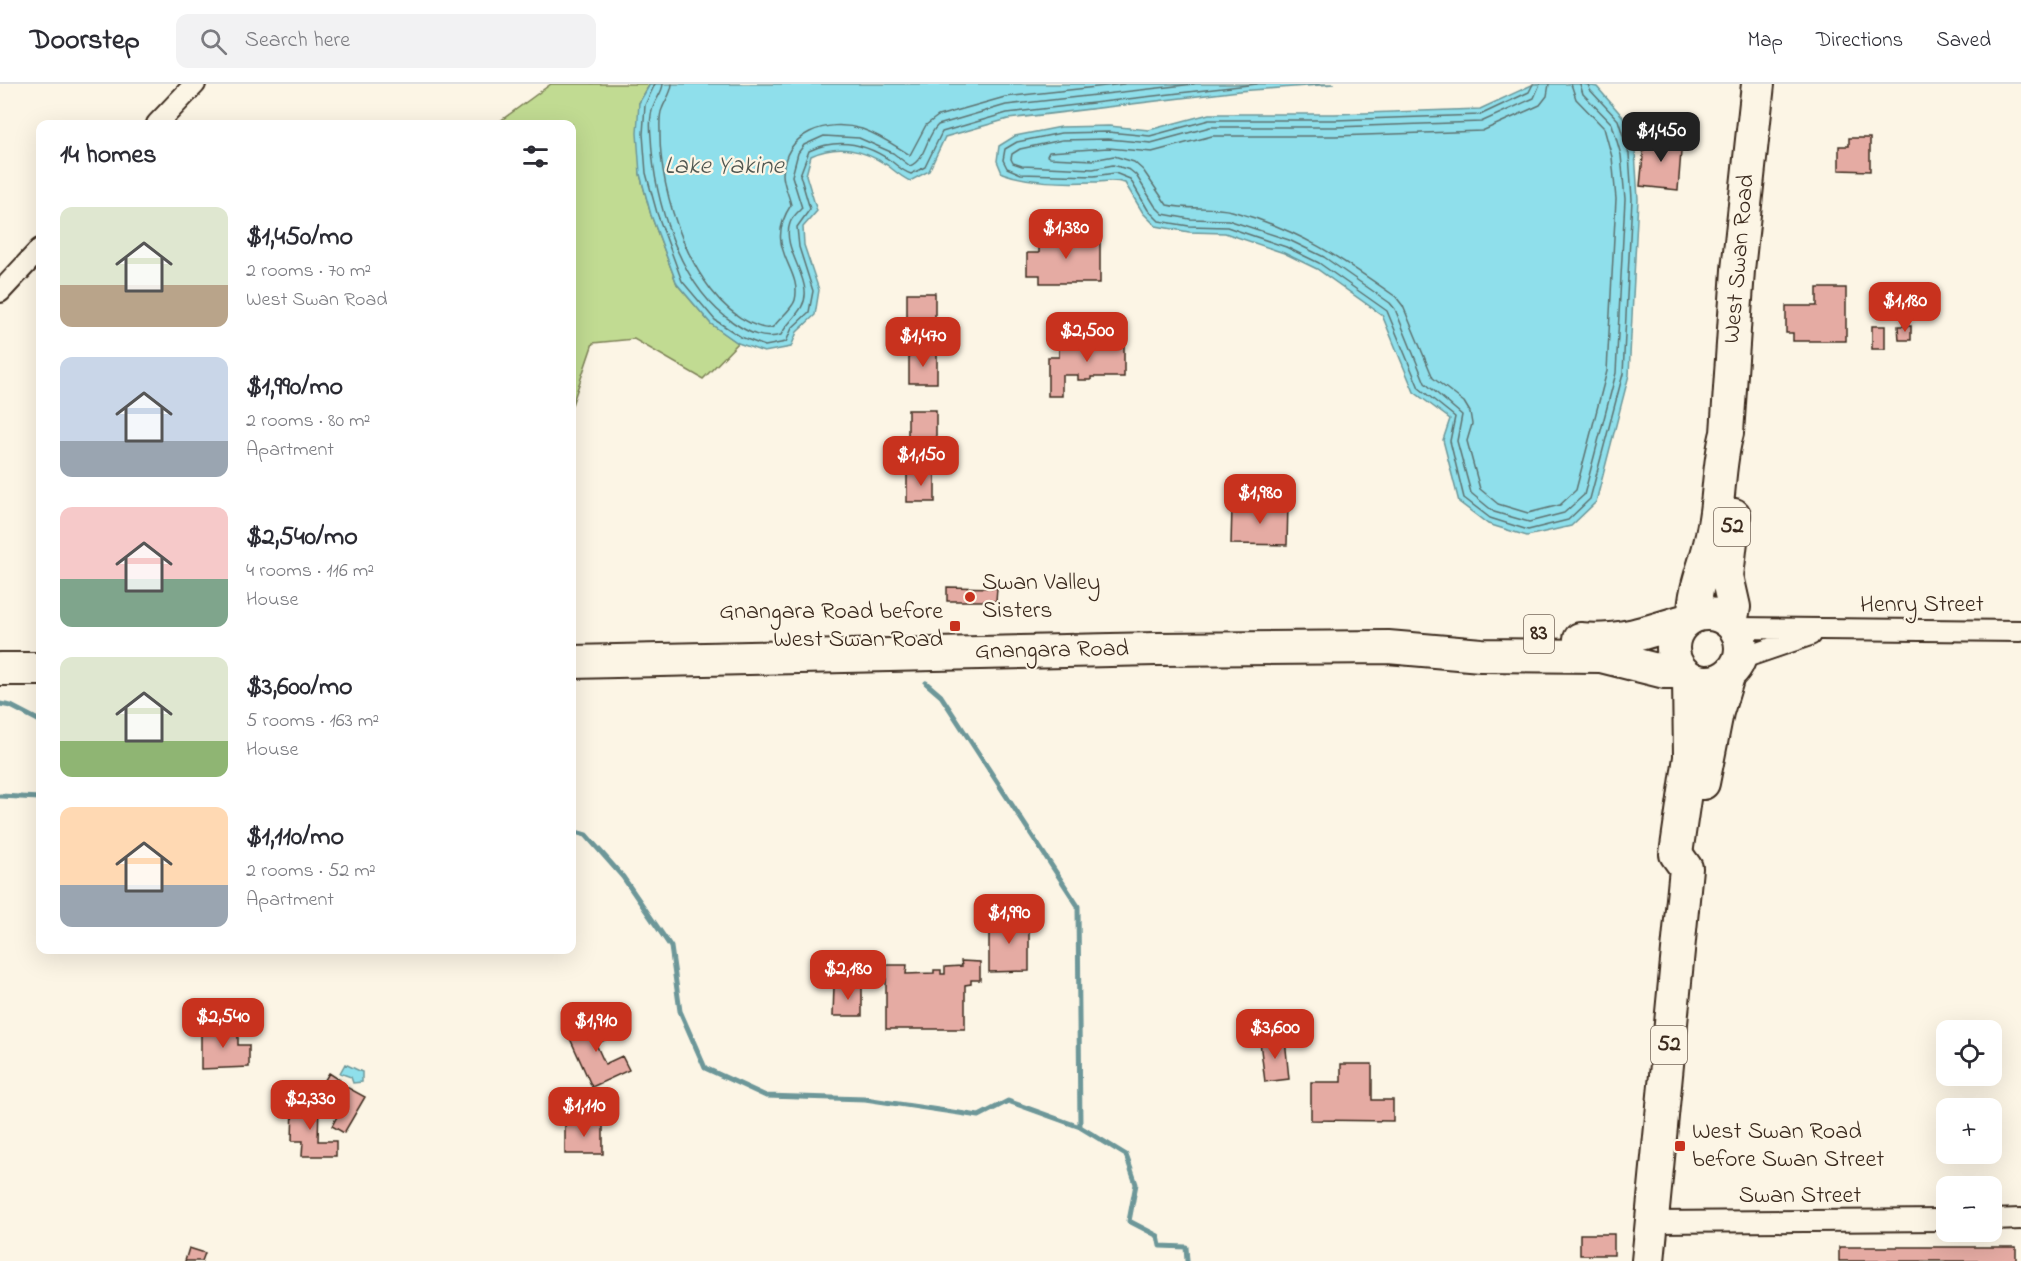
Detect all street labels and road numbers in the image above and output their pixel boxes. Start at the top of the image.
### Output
street label: West Swan Road [1715,172,1765,345]
road number: 52 [1714,508,1750,546]
street label: Henry Street [1860,588,1984,624]
road number: 83 [1524,615,1554,653]
street label: Gnangara Road [975,632,1130,670]
road number: 52 [1651,1026,1687,1064]
street label: Swan Street [1739,1179,1861,1214]

